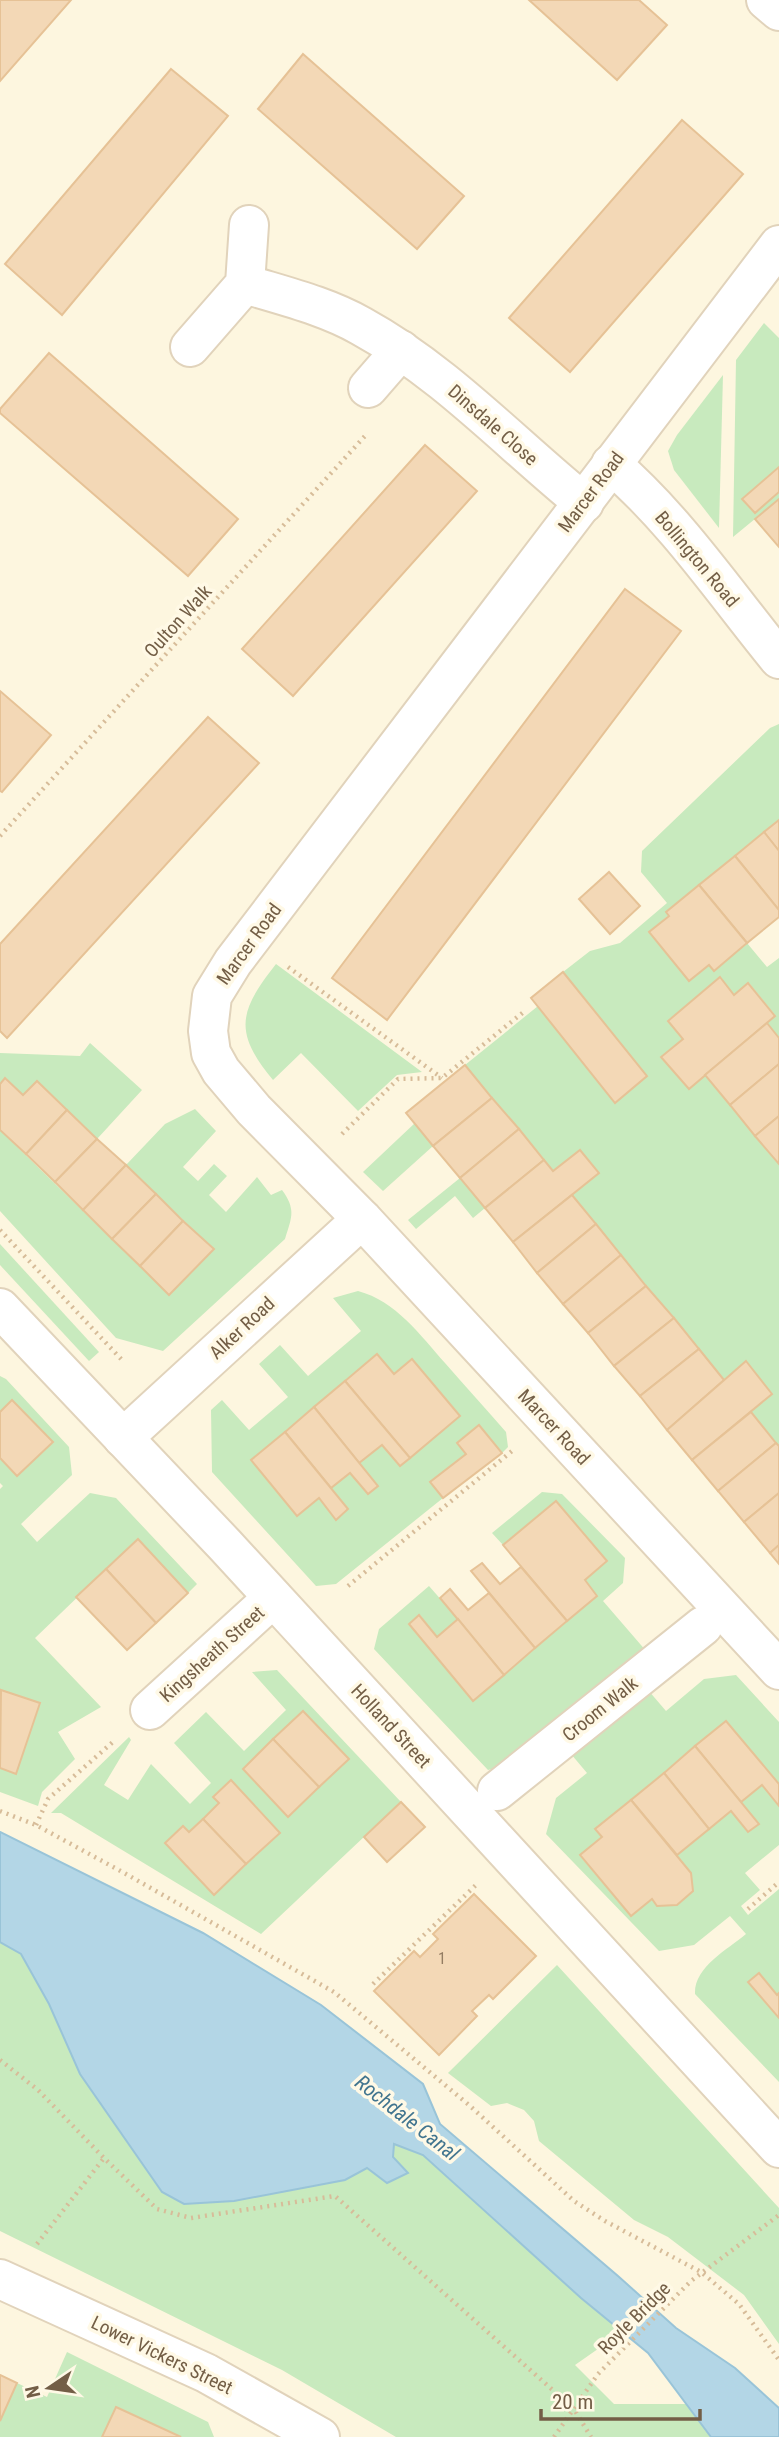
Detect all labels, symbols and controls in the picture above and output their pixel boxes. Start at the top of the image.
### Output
street label: Dinsdale Close [443,380,543,470]
street label: Marcer Road [553,447,629,537]
street label: Bollington Road [650,506,744,612]
street label: Oulton Walk [139,580,217,662]
street label: Marcer Road [212,899,286,989]
street label: Alker Road [205,1292,279,1364]
street label: Marcer Road [513,1384,595,1470]
street label: Kingsheath Street [155,1601,269,1707]
street label: Croom Walk [558,1671,643,1746]
street label: Holland Street [346,1679,436,1773]
house number: 1 [438,1949,446,1968]
water label: Rochdale Canal [350,2070,464,2166]
street label: Royle Bridge [593,2277,675,2359]
street label: Lower Vickers Street [88,2311,236,2399]
north arrow [14,2353,84,2423]
scale bar [541,2378,700,2422]
text: N [20,2383,45,2400]
text: 20 m [552,2390,593,2414]

